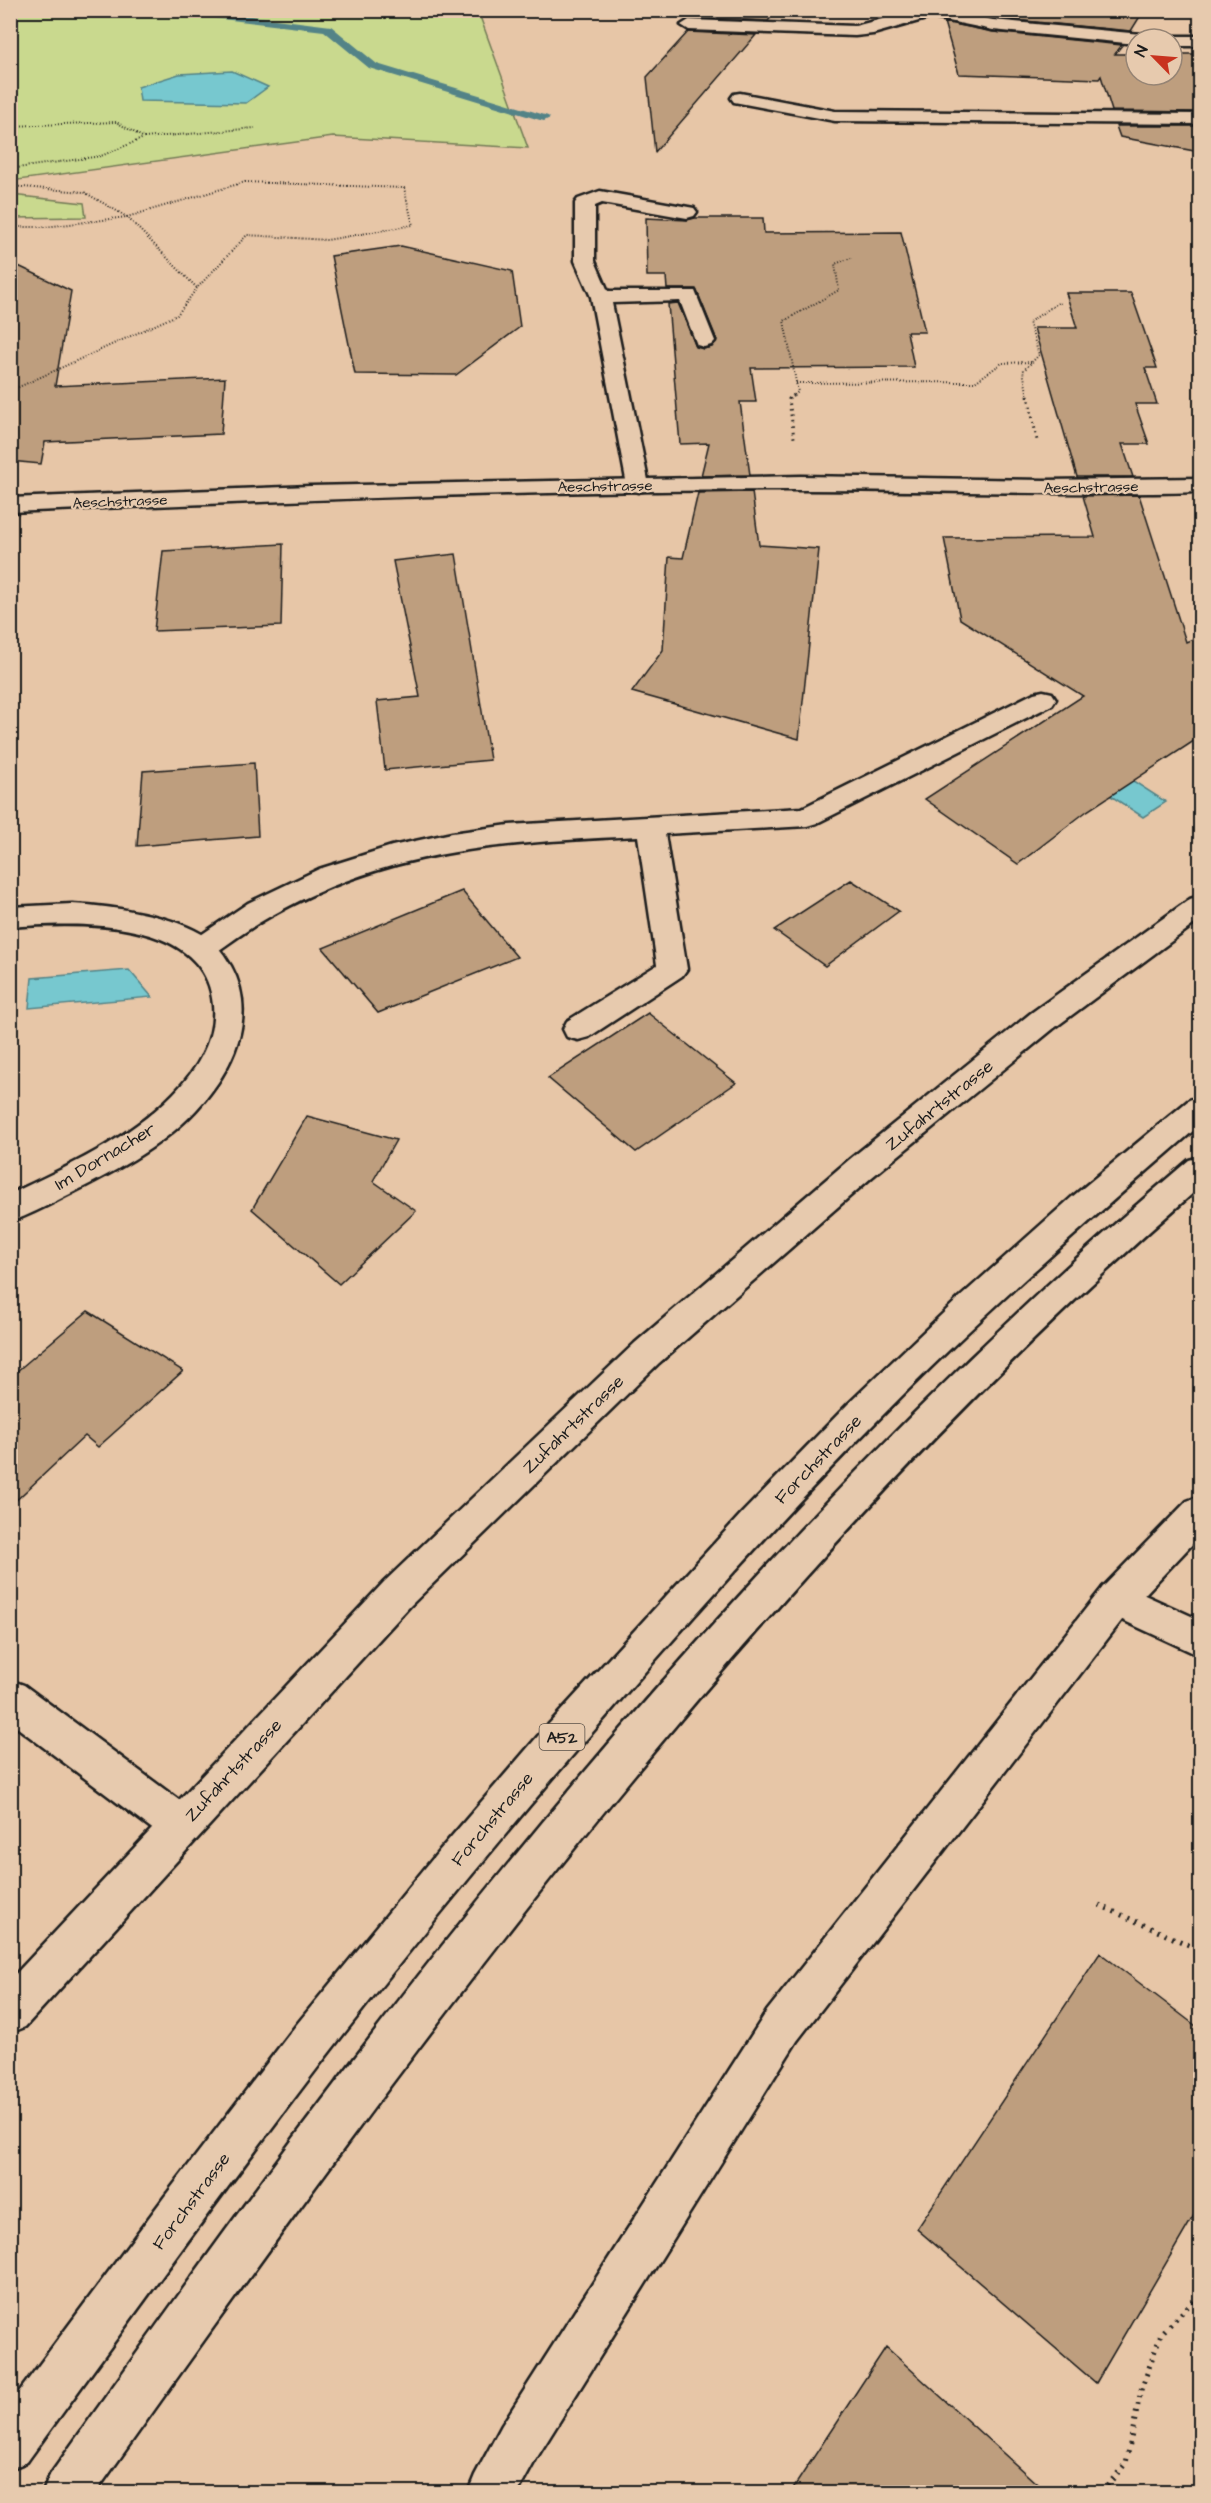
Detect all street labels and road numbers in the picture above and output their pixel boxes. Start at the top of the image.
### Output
street label: Aeschstrasse [557,475,653,498]
street label: Aeschstrasse [1043,476,1139,499]
street label: Aeschstrasse [72,489,168,514]
street label: Zufahrtstrasse [880,1054,999,1157]
street label: Im Dornacher [50,1116,161,1196]
street label: Zufahrtstrasse [517,1369,630,1479]
street label: Forchstrasse [769,1409,868,1510]
street label: Zufahrtstrasse [179,1713,288,1827]
road number: A52 [540,1724,584,1750]
street label: Forchstrasse [446,1767,539,1872]
street label: Forchstrasse [146,2147,236,2255]

